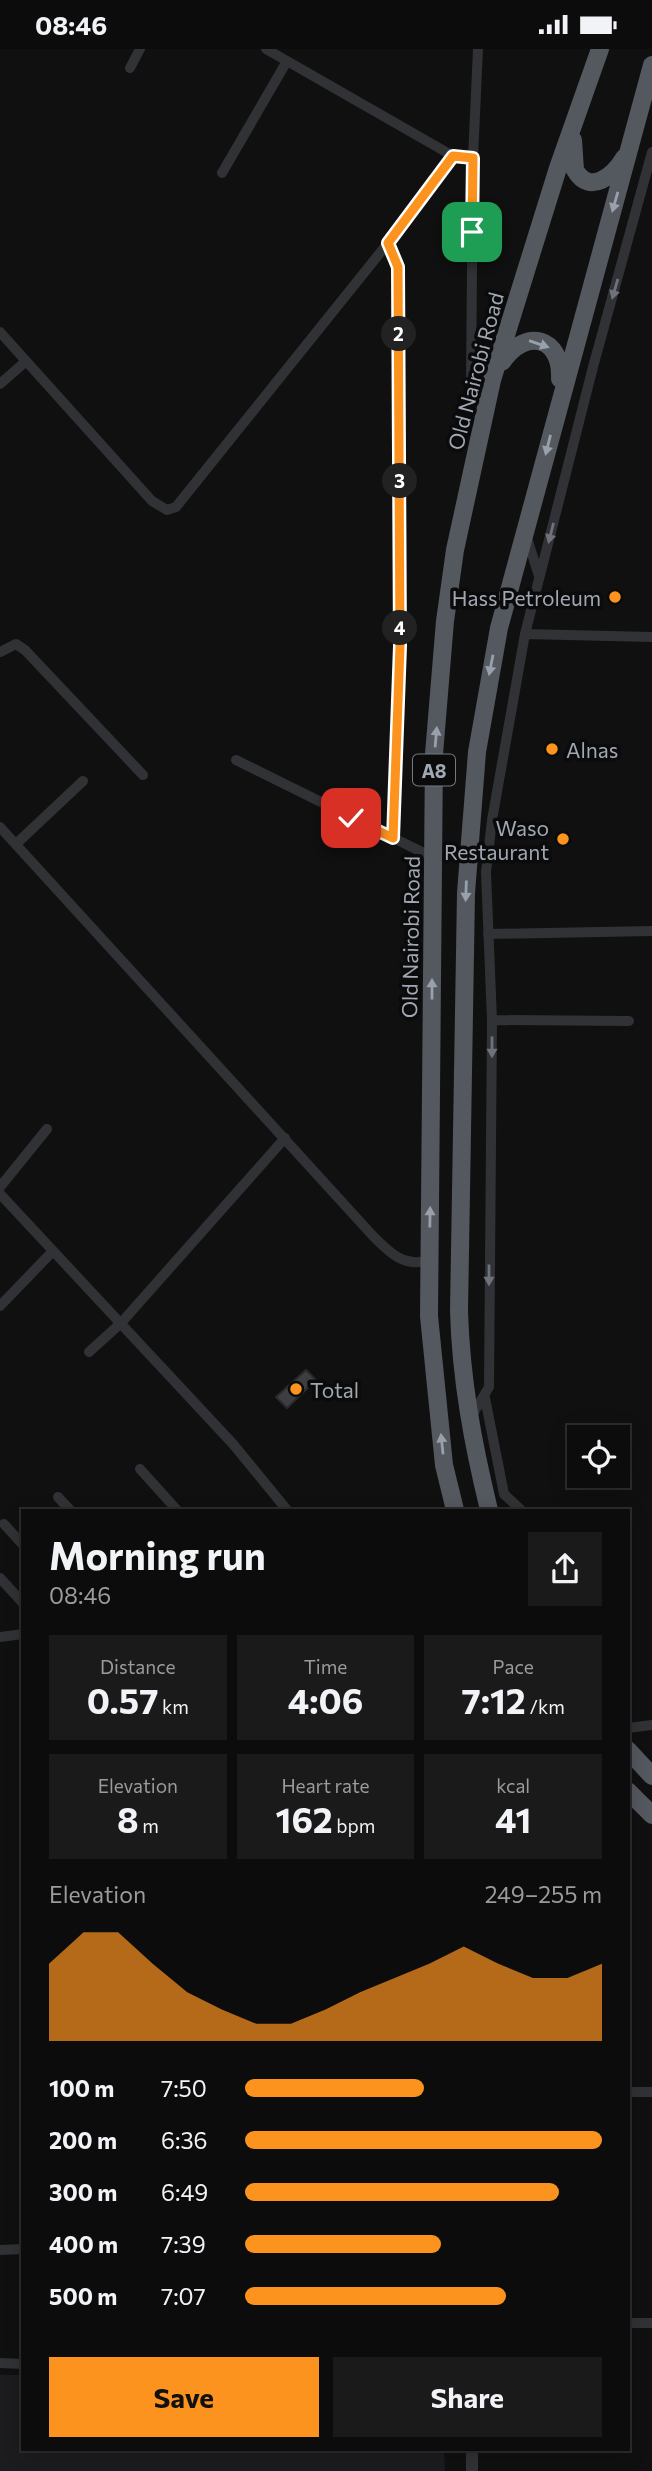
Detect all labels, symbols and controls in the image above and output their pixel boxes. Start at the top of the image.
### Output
text: 08:46 [35,9,107,40]
one-way arrow [610,192,620,213]
pin [442,202,502,262]
icon: arrive [453,213,491,251]
one-way arrow [610,279,620,300]
street label: Old Nairobi Road [442,289,508,453]
pin: 2 [382,317,416,351]
text: 2 [393,322,404,345]
one-way arrow [529,339,550,350]
one-way arrow [543,434,554,456]
pin: 3 [382,463,418,499]
text: 3 [394,469,405,492]
one-way arrow [545,522,556,544]
place label: Hass Petroleum [452,585,601,610]
marker: Hass Petroleum [607,589,623,605]
pin: 4 [382,611,418,645]
text: 4 [394,616,405,639]
one-way arrow [486,654,497,676]
one-way arrow [431,726,442,748]
place label: Alnas [566,737,618,762]
marker: Alnas [544,741,560,757]
road number: A8 [413,755,455,785]
pin [321,788,381,848]
icon: check [332,799,370,837]
place label: Waso Restaurant [444,815,549,864]
marker: Waso Restaurant [555,831,571,847]
street label: Old Nairobi Road [396,856,424,1018]
one-way arrow [461,880,472,902]
one-way arrow [427,978,438,1000]
one-way arrow [486,1037,498,1059]
one-way arrow [425,1205,436,1227]
one-way arrow [483,1264,495,1286]
place label: Total [310,1377,359,1402]
marker: Total [288,1381,304,1397]
map controls [567,1425,630,1488]
button: locate [567,1425,630,1488]
one-way arrow [436,1432,447,1454]
text: Morning run [49,1531,266,1578]
button: share [528,1532,602,1606]
text: 08:46 [49,1581,111,1609]
text: Distance [100,1655,176,1678]
text: Time [304,1655,347,1678]
text: Pace [493,1655,534,1678]
text: 0.57 [87,1678,158,1721]
text: 4:06 [288,1678,363,1721]
text: 7:12 [462,1678,526,1721]
text: km [158,1695,189,1718]
text: /km [526,1695,565,1718]
text: Elevation [98,1774,178,1797]
text: Heart rate [281,1774,370,1797]
text: kcal [496,1774,530,1797]
text: 8 [117,1797,139,1840]
text: 162 [276,1797,333,1840]
text: 41 [495,1797,531,1840]
text: m [139,1814,159,1837]
text: bpm [333,1814,375,1837]
text: Elevation [49,1880,146,1908]
text: 249–255 m [485,1880,602,1908]
text: 100 m [49,2074,114,2102]
text: 7:50 [161,2074,207,2102]
text: 200 m [49,2126,117,2154]
text: 6:36 [161,2126,207,2154]
text: 300 m [49,2178,117,2206]
text: 6:49 [161,2178,208,2206]
text: 400 m [49,2230,118,2258]
text: 7:39 [161,2230,206,2258]
text: 500 m [49,2282,117,2310]
text: 7:07 [161,2282,206,2310]
button: Save [49,2357,319,2437]
button: Share [333,2357,602,2437]

